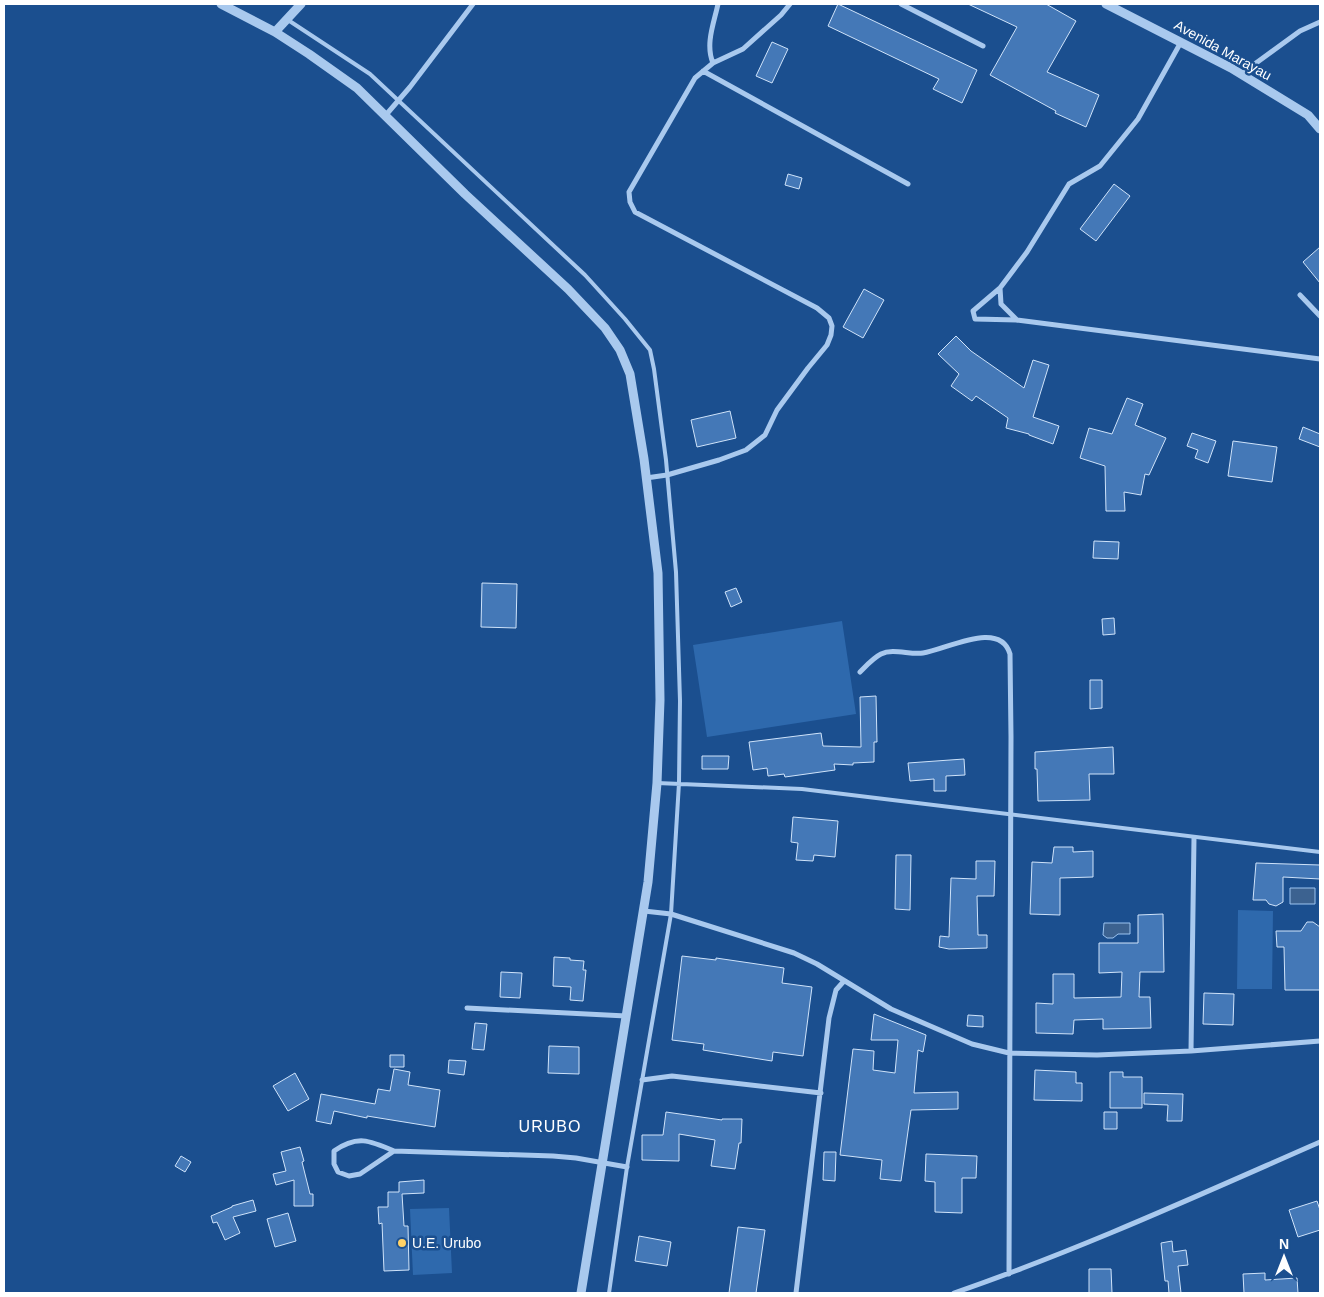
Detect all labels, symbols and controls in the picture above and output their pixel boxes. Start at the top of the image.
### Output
street label: Avenida Marayau [1172,17,1274,83]
district label: URUBO [519,1118,581,1135]
north arrow [1259,1232,1309,1282]
place label: U.E. Urubo [412,1235,481,1251]
text: N [1279,1236,1289,1252]
marker: U.E. Urubo [396,1237,408,1249]

